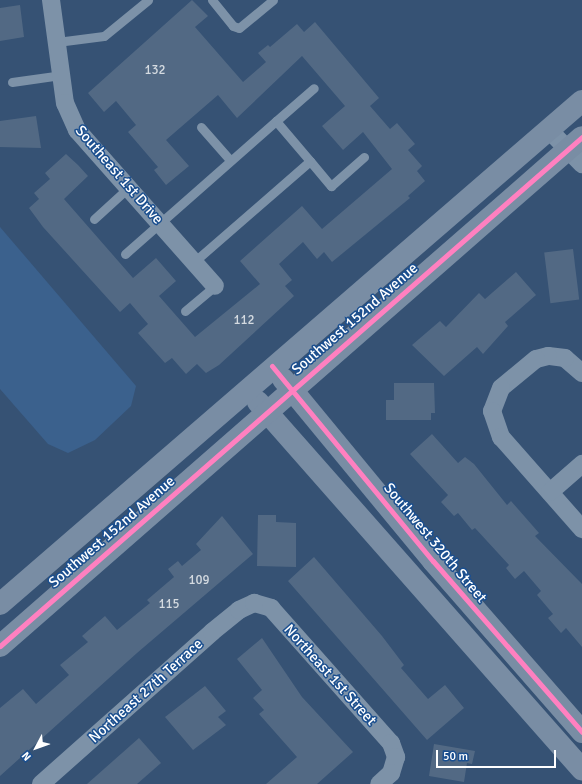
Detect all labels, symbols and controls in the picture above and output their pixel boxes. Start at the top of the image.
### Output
house number: 132 [144,62,166,78]
street label: Southeast 1st Drive [71,122,167,228]
street label: Southwest 152nd Avenue [288,259,422,379]
house number: 112 [233,312,255,328]
street label: Southwest 152nd Avenue [45,472,179,592]
street label: Southwest 320th Street [380,479,490,607]
house number: 109 [188,572,210,588]
house number: 115 [158,596,180,612]
street label: Northeast 1st Street [280,621,380,729]
street label: Northeast 27th Terrace [85,635,207,747]
north arrow [16,728,56,768]
scale bar [438,742,558,768]
text: N [19,749,34,763]
text: 50 m [443,749,468,764]

